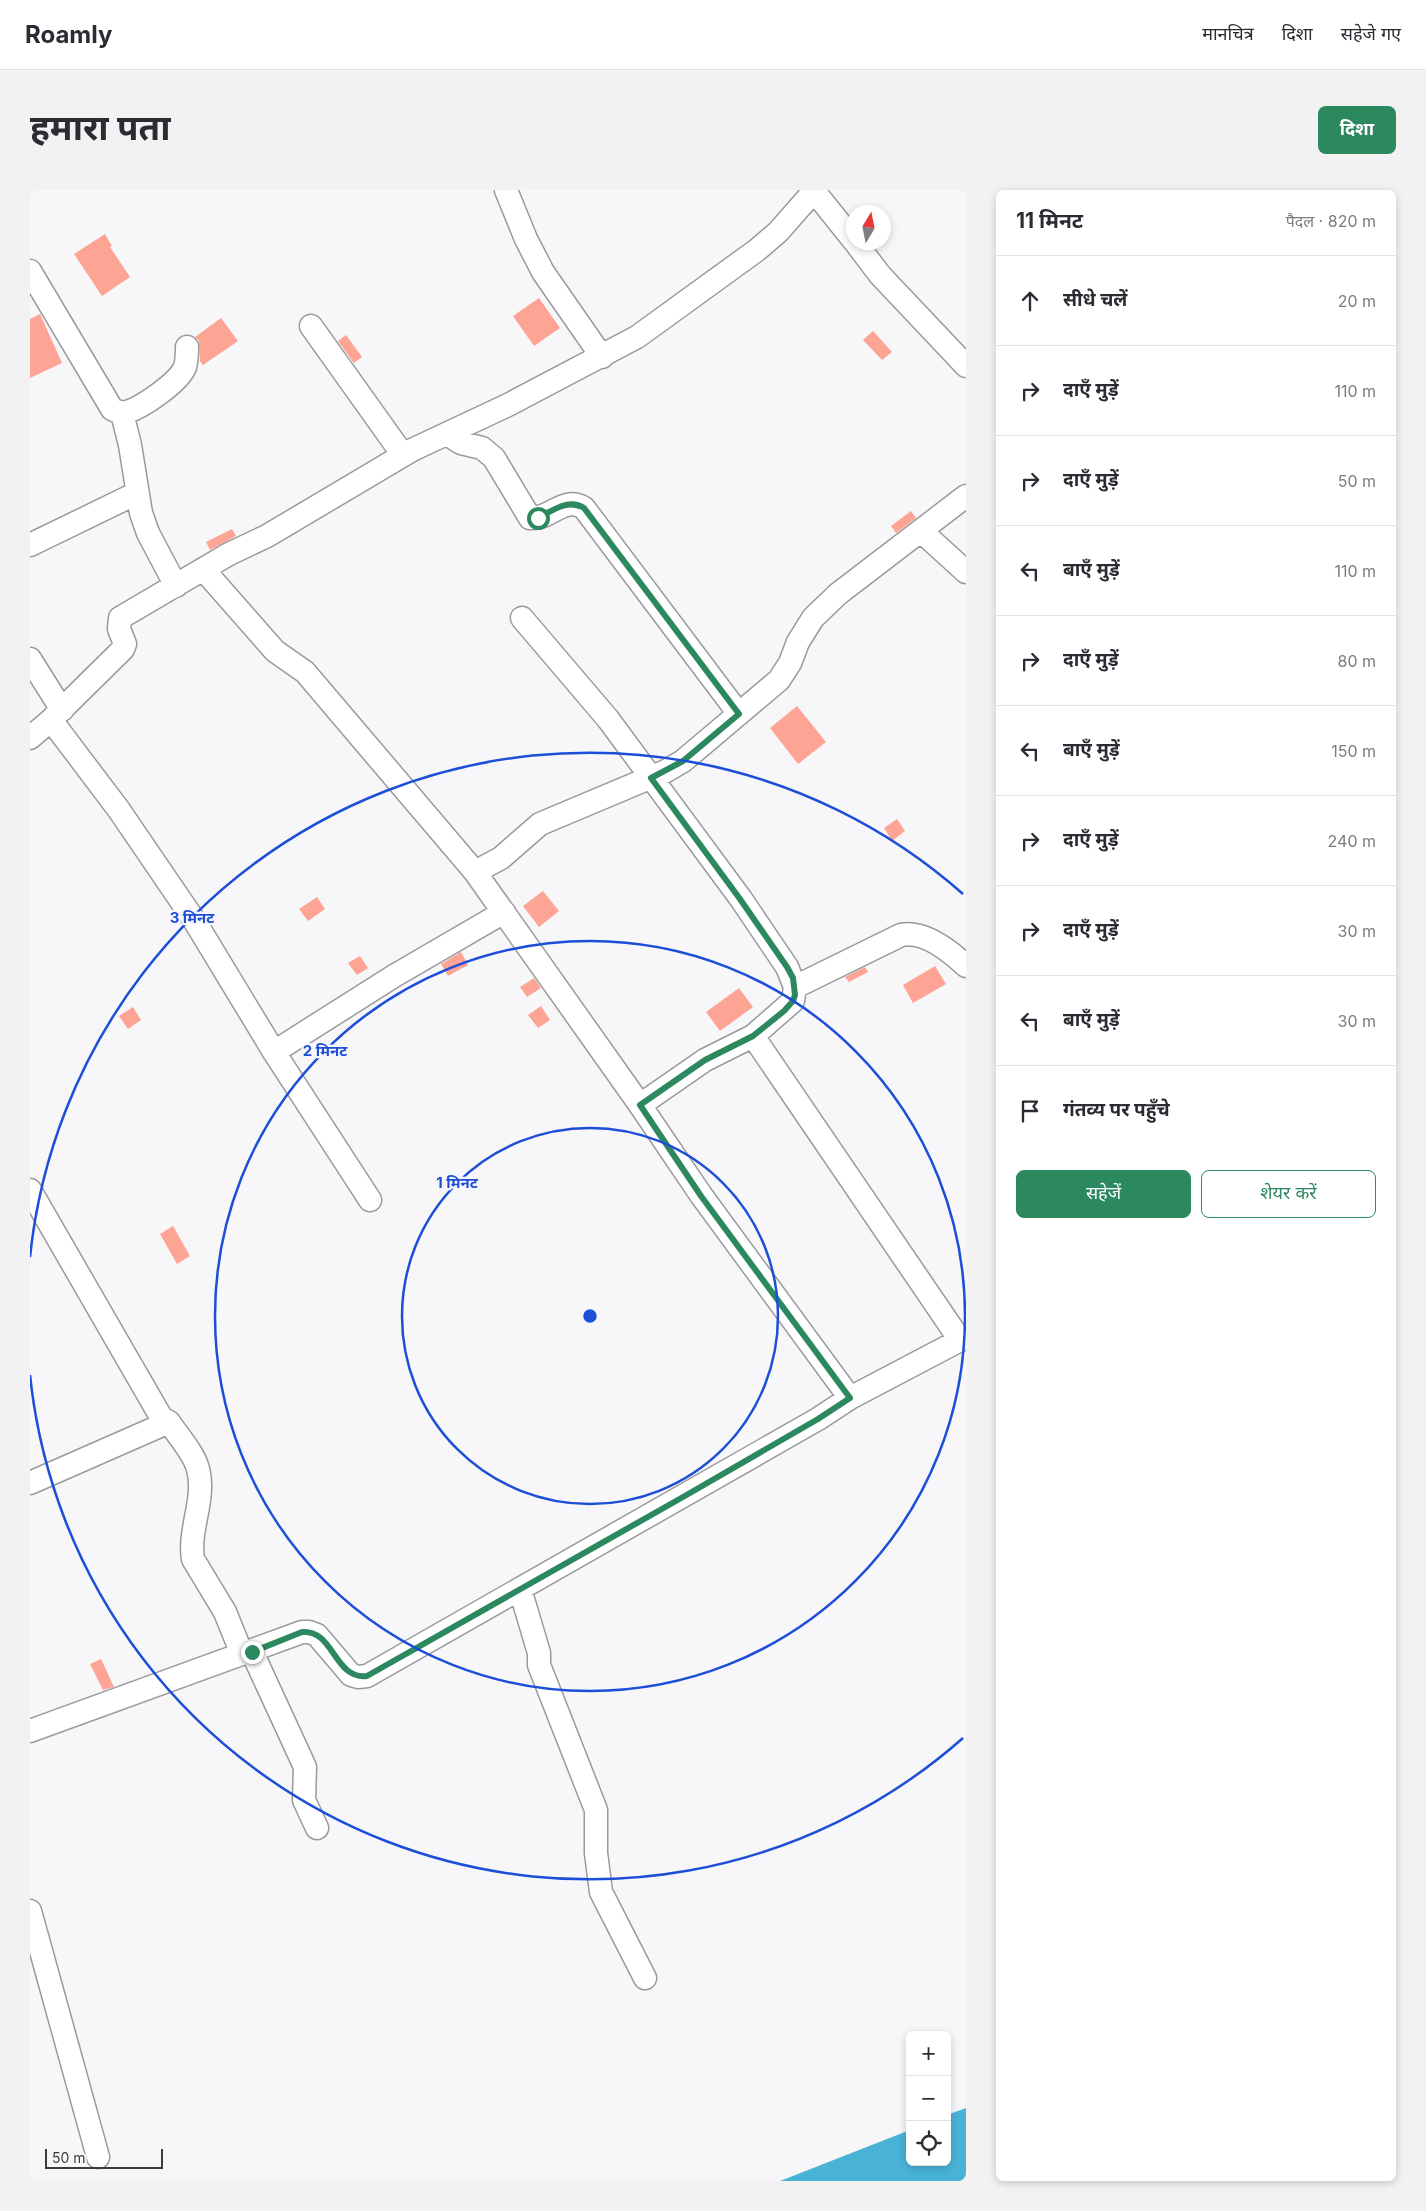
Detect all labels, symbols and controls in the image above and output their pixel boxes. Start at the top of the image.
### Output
text: Roamly [25,20,112,49]
text: मानचित्र [1202,23,1254,44]
text: दिशा [1282,23,1313,44]
text: सहेजे गए [1341,23,1401,44]
text: हमारा पता [30,106,170,148]
button: दिशा [1318,106,1396,154]
north arrow [846,205,891,250]
text: 11 मिनट [1016,208,1083,233]
text: पैदल · 820 m [1286,211,1376,231]
icon: ahead [1016,287,1044,315]
text: सीधे चलें [1063,288,1127,311]
text: 20 m [1338,291,1376,311]
icon: right [1016,377,1044,405]
text: दाएँ मुड़ें [1063,378,1119,401]
text: 110 m [1334,381,1376,401]
icon: right [1016,467,1044,495]
text: दाएँ मुड़ें [1063,468,1119,491]
text: 50 m [1338,471,1376,491]
route start [527,507,550,530]
icon: left [1016,557,1044,585]
text: बाएँ मुड़ें [1063,558,1120,581]
text: 110 m [1334,561,1376,581]
icon: right [1016,647,1044,675]
text: दाएँ मुड़ें [1063,648,1119,671]
text: 80 m [1337,651,1376,671]
icon: left [1016,737,1044,765]
text: बाएँ मुड़ें [1063,738,1120,761]
text: 150 m [1331,741,1376,761]
icon: right [1016,827,1044,855]
text: दाएँ मुड़ें [1063,828,1119,851]
text: 240 m [1328,831,1376,851]
text: 3 मिनट [170,908,215,927]
icon: right [1016,917,1044,945]
text: दाएँ मुड़ें [1063,918,1119,941]
text: 30 m [1338,921,1376,941]
icon: left [1016,1007,1044,1035]
text: बाएँ मुड़ें [1063,1008,1120,1031]
text: 30 m [1338,1011,1376,1031]
text: 2 मिनट [303,1041,348,1060]
icon: arrive [1016,1097,1044,1125]
text: गंतव्य पर पहुँचे [1063,1098,1170,1121]
button: सहेजें [1016,1170,1191,1218]
button: शेयर करें [1201,1170,1376,1218]
text: 1 मिनट [436,1173,479,1192]
centre of rings [581,1307,599,1325]
route end [241,1641,264,1664]
map controls [906,2031,951,2166]
button: + [906,2031,951,2076]
button: − [906,2076,951,2121]
button: locate [906,2121,951,2166]
scale bar [45,2146,162,2169]
text: 50 m [52,2149,86,2166]

